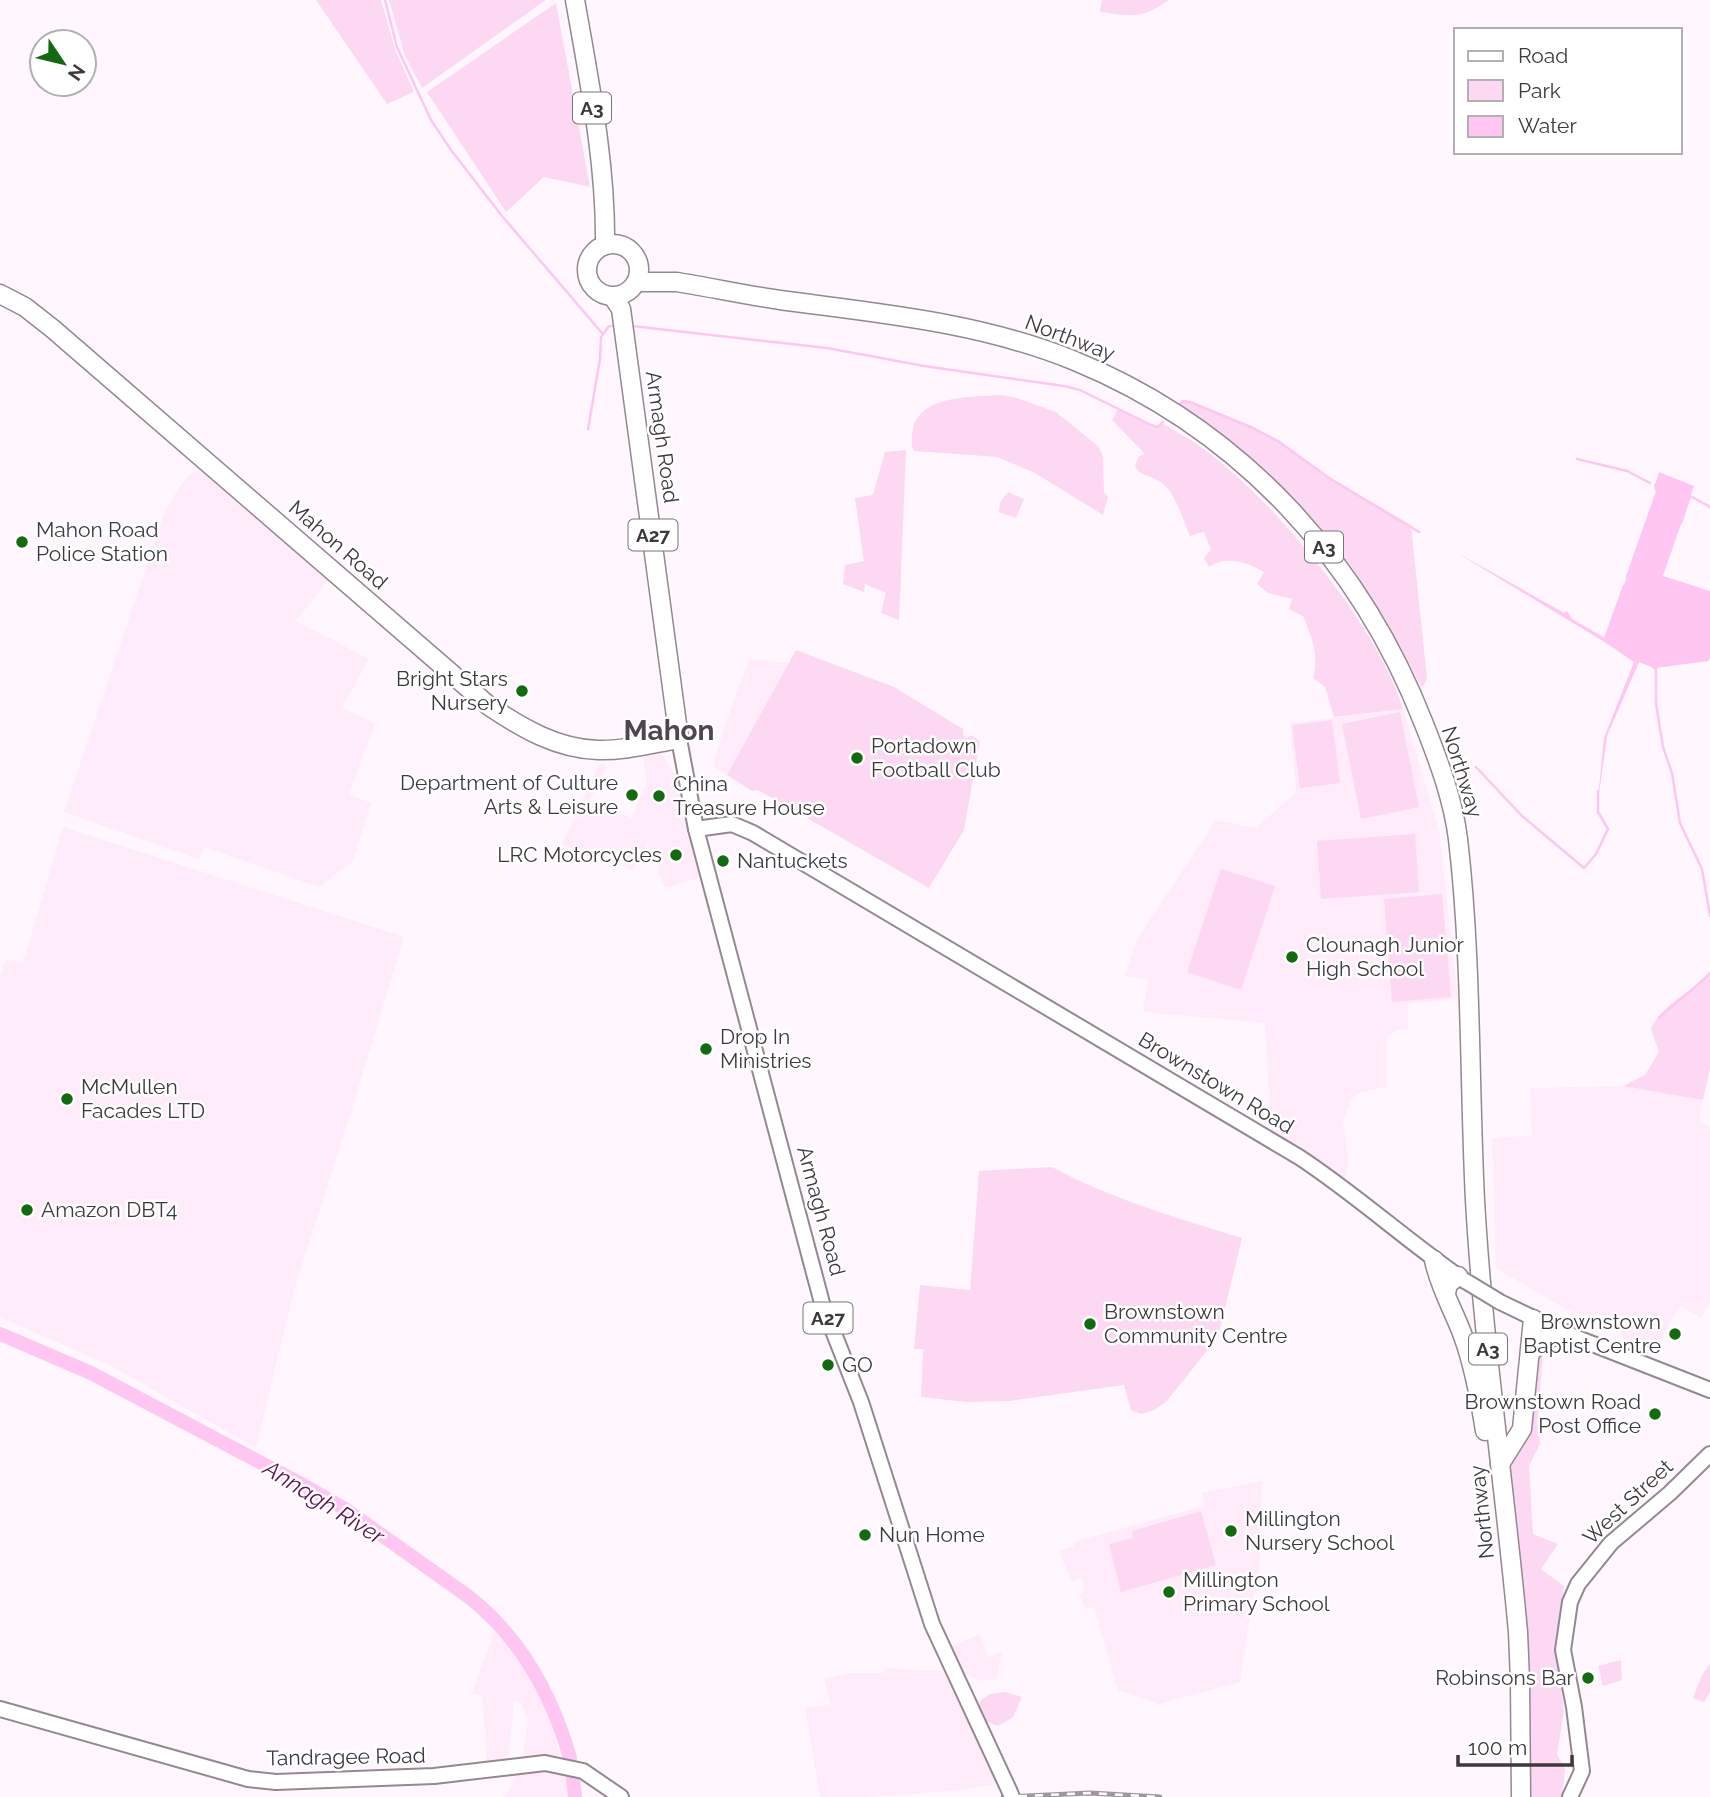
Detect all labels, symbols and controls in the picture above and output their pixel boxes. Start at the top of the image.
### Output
north arrow [28,28,98,98]
legend [1454,28,1682,154]
text: Road [1518,43,1568,68]
text: N [64,61,90,85]
text: Park [1518,78,1561,103]
road number: A3 [573,92,611,124]
text: Water [1518,113,1577,138]
street label: Northway [1022,309,1119,366]
street label: Armagh Road [641,369,684,505]
street label: Mahon Road [284,495,393,594]
place label: Mahon Road Police Station [36,517,168,566]
road number: A27 [628,520,678,550]
road number: A3 [1305,532,1343,562]
marker: Mahon Road Police Station [14,534,30,550]
place label: Bright Stars Nursery [396,666,508,715]
marker: Bright Stars Nursery [514,683,530,699]
district label: Mahon [624,714,714,747]
street label: Northway [1437,723,1488,821]
place label: Portadown Football Club [871,733,1001,782]
marker: Portadown Football Club [849,750,865,766]
place label: Department of Culture Arts & Leisure [400,770,618,819]
place label: China Treasure House [673,771,825,820]
marker: Department of Culture Arts & Leisure [624,787,640,803]
marker: China Treasure House [651,788,667,804]
place label: LRC Motorcycles [497,842,662,867]
marker: LRC Motorcycles [668,847,684,863]
place label: Nantuckets [737,848,848,873]
marker: Nantuckets [715,853,731,869]
place label: Clounagh Junior High School [1306,932,1465,981]
marker: Clounagh Junior High School [1284,949,1300,965]
place label: Drop In Ministries [720,1024,811,1073]
street label: Brownstown Road [1134,1026,1298,1139]
marker: Drop In Ministries [698,1041,714,1057]
place label: McMullen Facades LTD [81,1074,205,1123]
marker: McMullen Facades LTD [59,1091,75,1107]
street label: Armagh Road [792,1143,851,1278]
place label: Amazon DBT4 [41,1197,178,1222]
marker: Amazon DBT4 [19,1202,35,1218]
place label: Brownstown Community Centre [1104,1299,1287,1348]
road number: A27 [804,1302,852,1334]
place label: Brownstown Baptist Centre [1523,1309,1661,1358]
marker: Brownstown Community Centre [1082,1316,1098,1332]
marker: Brownstown Baptist Centre [1667,1326,1683,1342]
road number: A3 [1469,1334,1507,1364]
place label: GO [842,1352,873,1377]
marker: GO [820,1357,836,1373]
place label: Brownstown Road Post Office [1464,1389,1641,1438]
marker: Brownstown Road Post Office [1647,1406,1663,1422]
water label: Annagh River [257,1453,391,1550]
street label: West Street [1578,1454,1678,1550]
street label: Northway [1464,1464,1499,1560]
place label: Millington Nursery School [1245,1506,1395,1555]
place label: Nun Home [879,1522,985,1547]
marker: Millington Nursery School [1223,1523,1239,1539]
marker: Nun Home [857,1527,873,1543]
place label: Millington Primary School [1183,1567,1330,1616]
marker: Millington Primary School [1161,1584,1177,1600]
place label: Robinsons Bar [1435,1665,1575,1690]
marker: Robinsons Bar [1580,1670,1596,1686]
scale bar [1458,1724,1572,1768]
text: 100 m [1468,1735,1527,1760]
street label: Tandragee Road [266,1743,426,1770]

